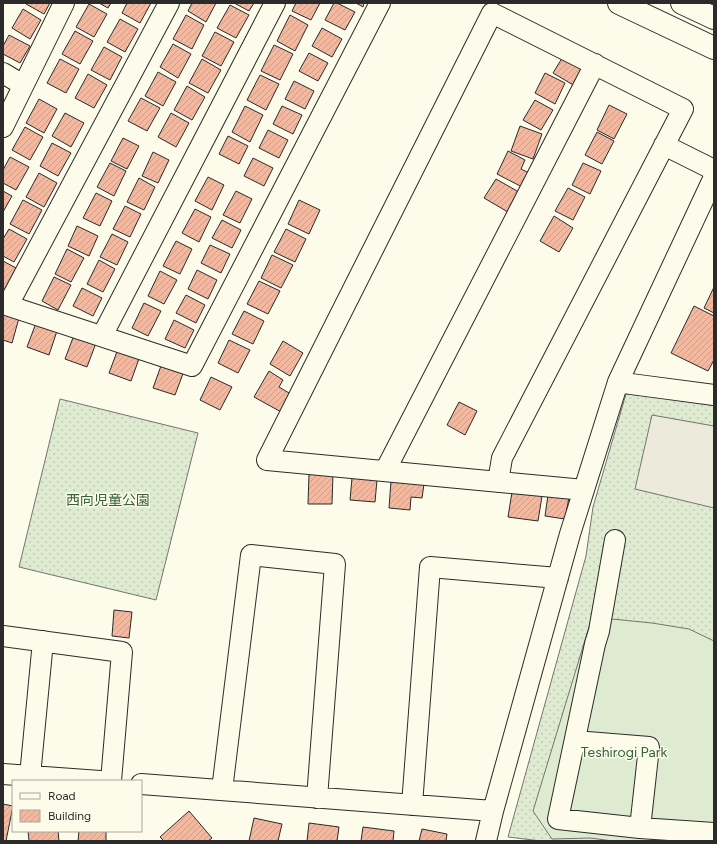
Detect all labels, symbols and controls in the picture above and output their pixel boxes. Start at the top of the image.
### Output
park label: 西向児童公園 [66,492,150,509]
park label: Teshirogi Park [581,744,667,761]
legend [12,780,142,832]
text: Road [48,789,76,803]
text: Building [48,809,91,823]

